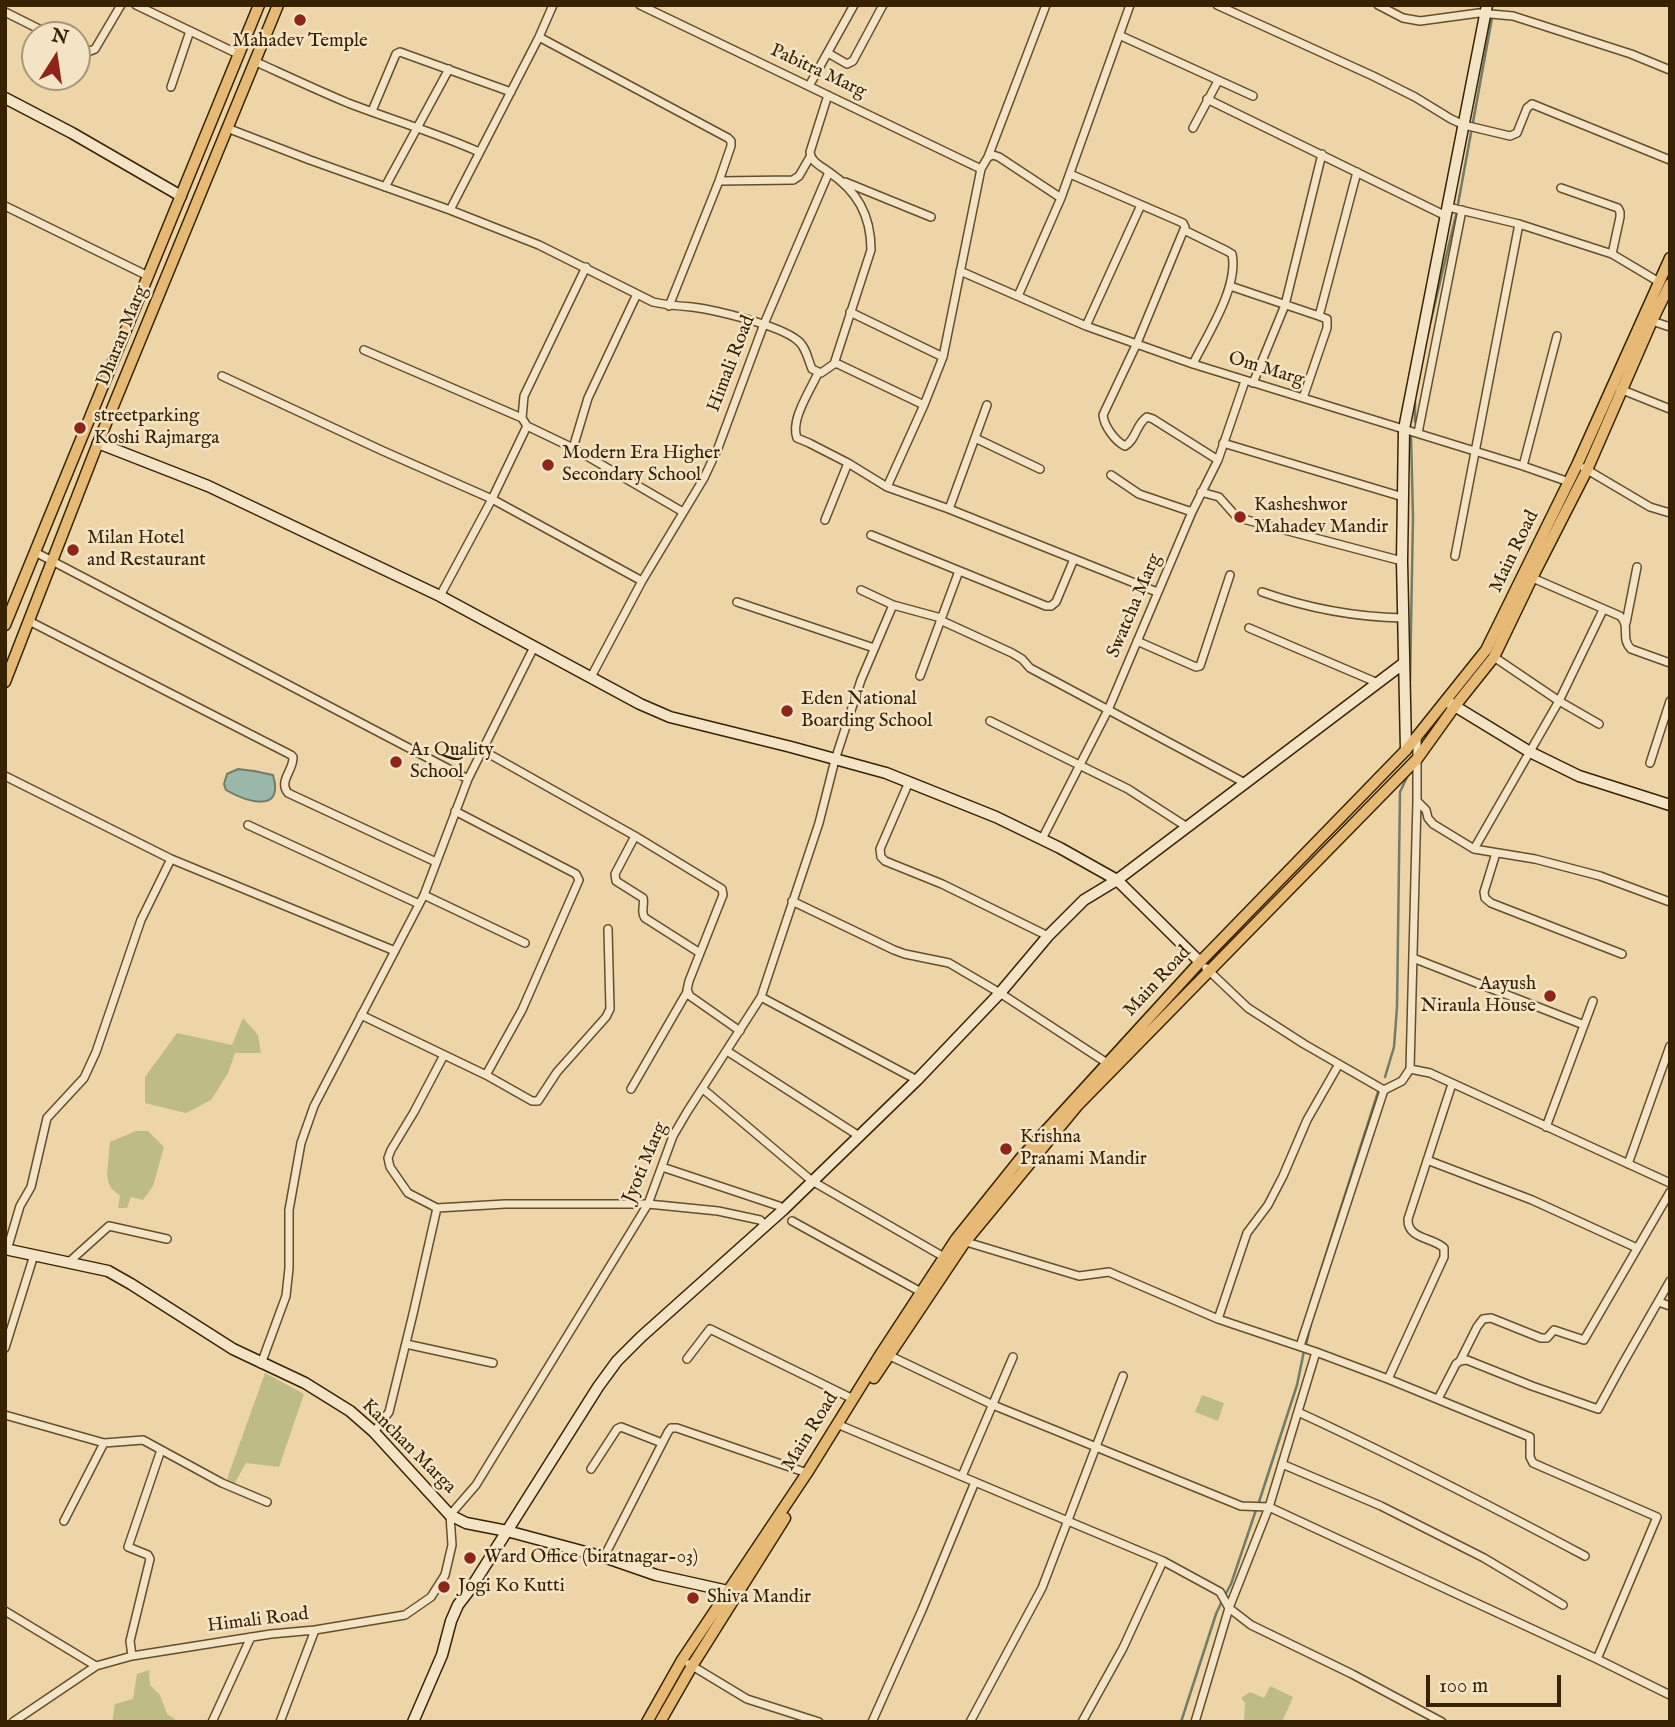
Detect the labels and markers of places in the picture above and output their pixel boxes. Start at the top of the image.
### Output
marker: Mahadev Temple [292,12,308,28]
place label: Mahadev Temple [232,31,368,53]
place label: streetparking Koshi Rajmarga [94,406,219,450]
marker: streetparking Koshi Rajmarga [72,420,88,436]
place label: Modern Era Higher Secondary School [562,443,720,487]
marker: Modern Era Higher Secondary School [540,457,556,473]
place label: Kasheshwor Mahadev Mandir [1254,495,1388,539]
marker: Kasheshwor Mahadev Mandir [1232,509,1248,525]
place label: Milan Hotel and Restaurant [87,528,206,572]
marker: Milan Hotel and Restaurant [65,542,81,558]
place label: Eden National Boarding School [801,689,932,733]
marker: Eden National Boarding School [779,703,795,719]
place label: A1 Quality School [410,740,494,784]
marker: A1 Quality School [388,754,404,770]
place label: Aayush Niraula House [1421,974,1536,1018]
marker: Aayush Niraula House [1542,988,1558,1004]
place label: Krishna Pranami Mandir [1020,1127,1147,1171]
marker: Krishna Pranami Mandir [998,1141,1014,1157]
place label: Ward Office (biratnagar-03) [484,1547,698,1569]
marker: Ward Office (biratnagar-03) [462,1550,478,1566]
place label: Jogi Ko Kutti [458,1576,565,1598]
marker: Jogi Ko Kutti [436,1579,452,1595]
place label: Shiva Mandir [707,1587,811,1609]
marker: Shiva Mandir [685,1590,701,1606]

